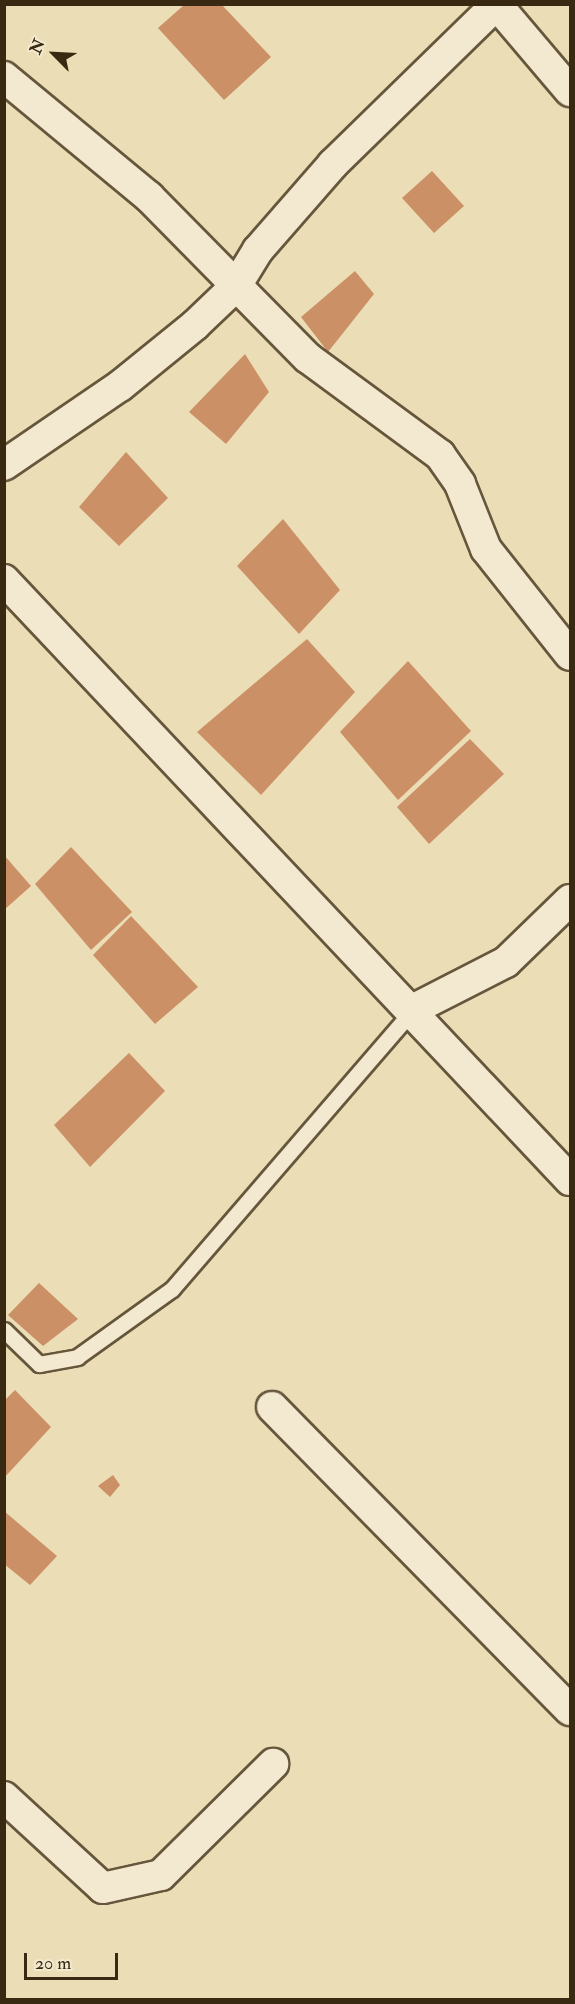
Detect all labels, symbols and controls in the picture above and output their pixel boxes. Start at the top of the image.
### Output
north arrow [24,24,84,84]
text: N [26,36,50,57]
scale bar [27,1941,122,1979]
text: 20 m [35,1952,71,1975]

